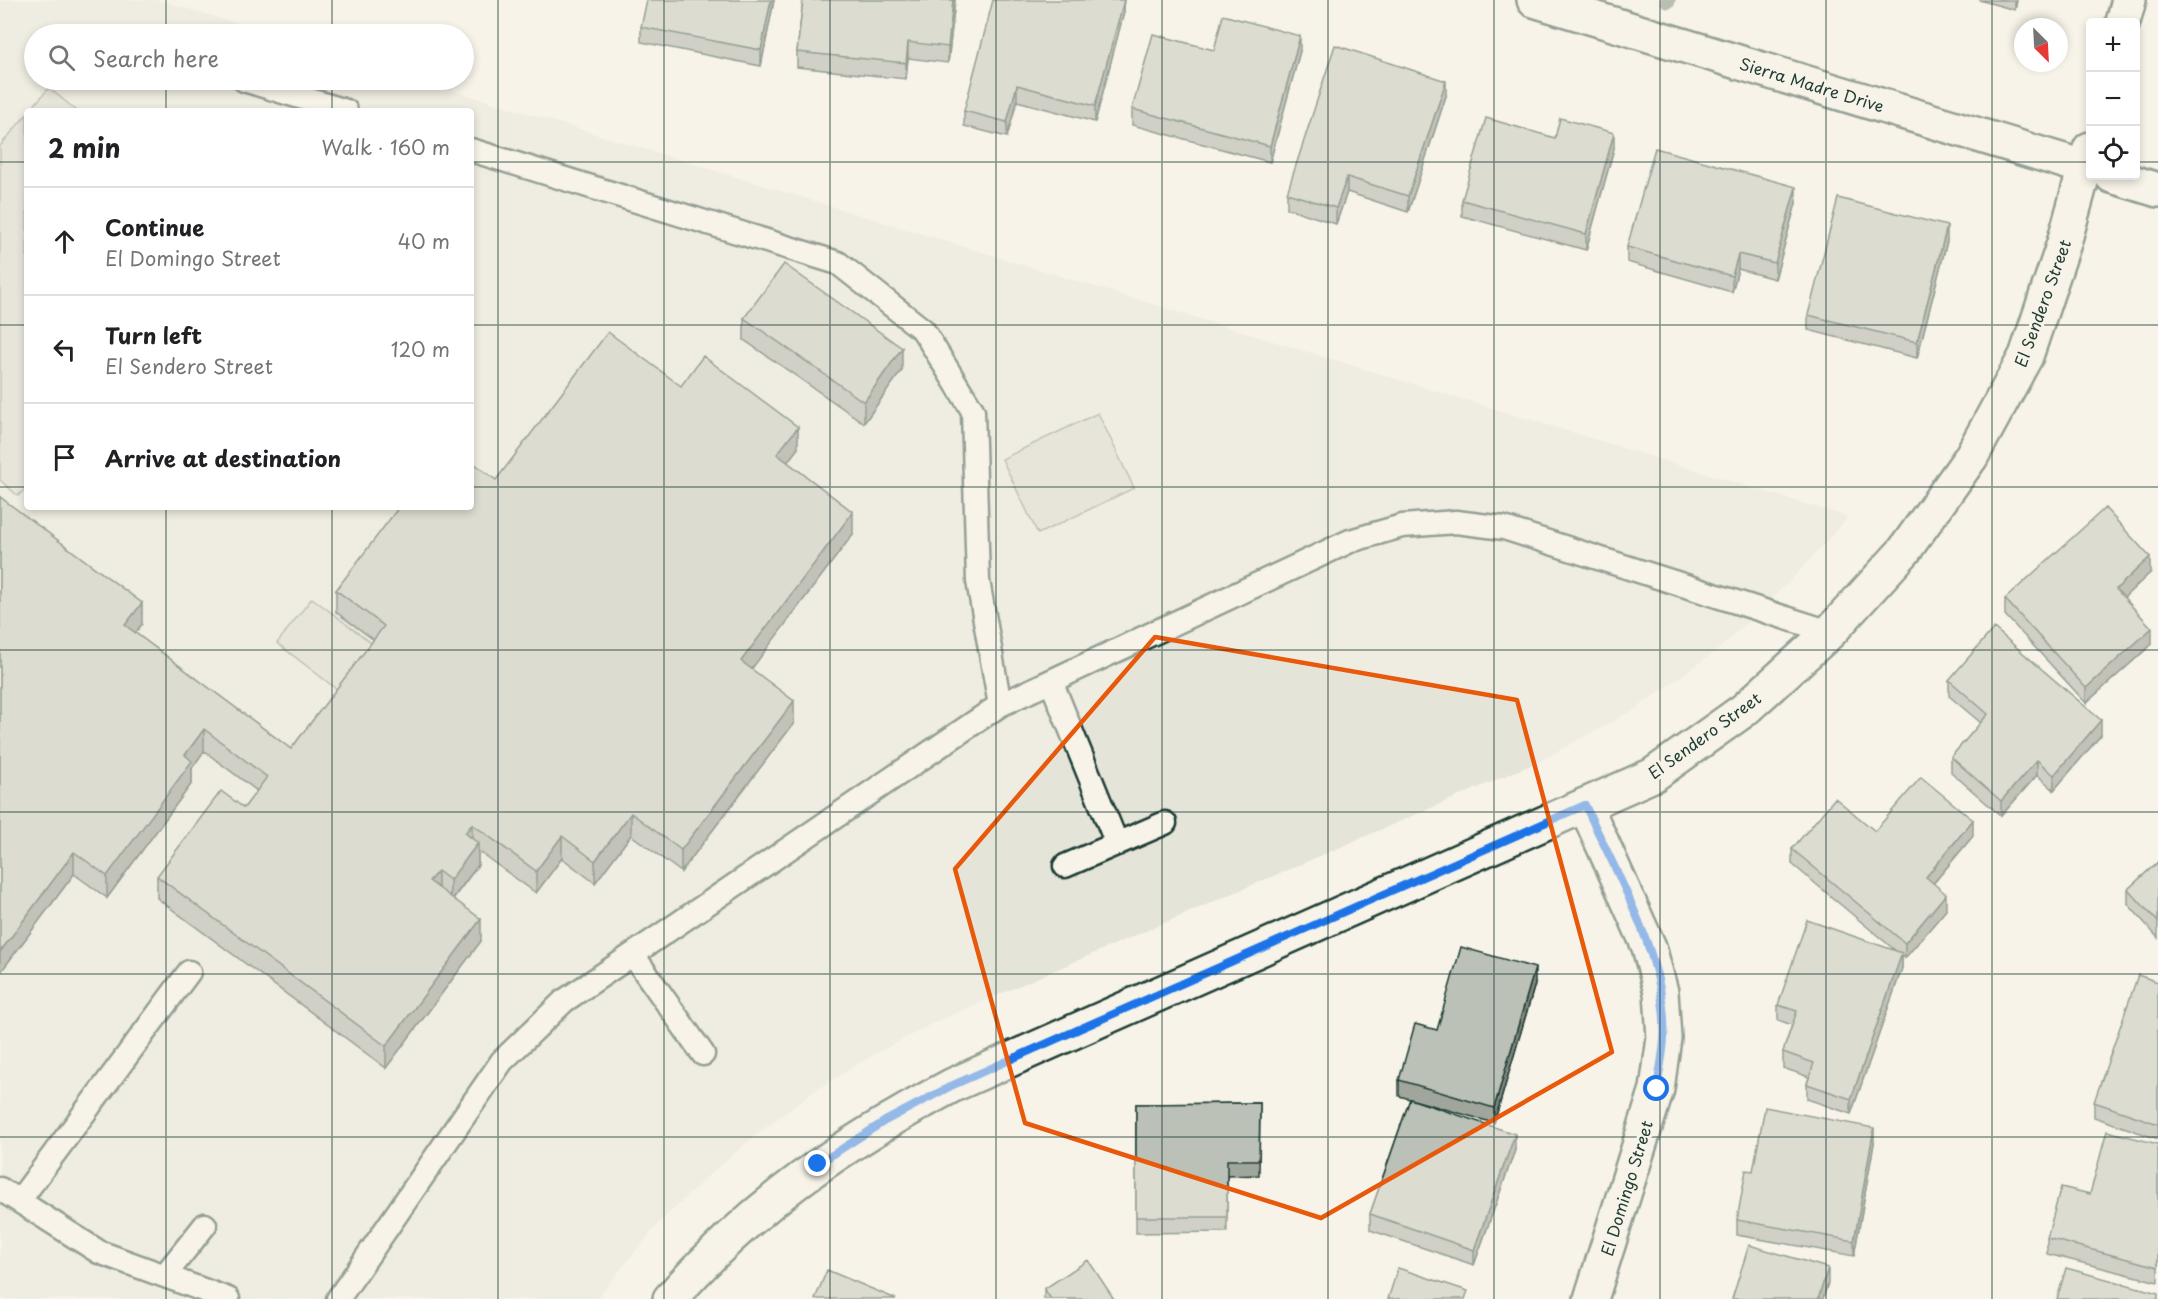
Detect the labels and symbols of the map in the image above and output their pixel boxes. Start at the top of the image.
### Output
north arrow [2014,18,2068,72]
street label: Sierra Madre Drive [1737,51,1887,117]
street label: El Sendero Street [2008,235,2076,370]
street label: El Sendero Street [1643,686,1766,784]
route start [1643,1075,1669,1101]
street label: El Domingo Street [1594,1117,1658,1259]
route end [804,1150,830,1176]

